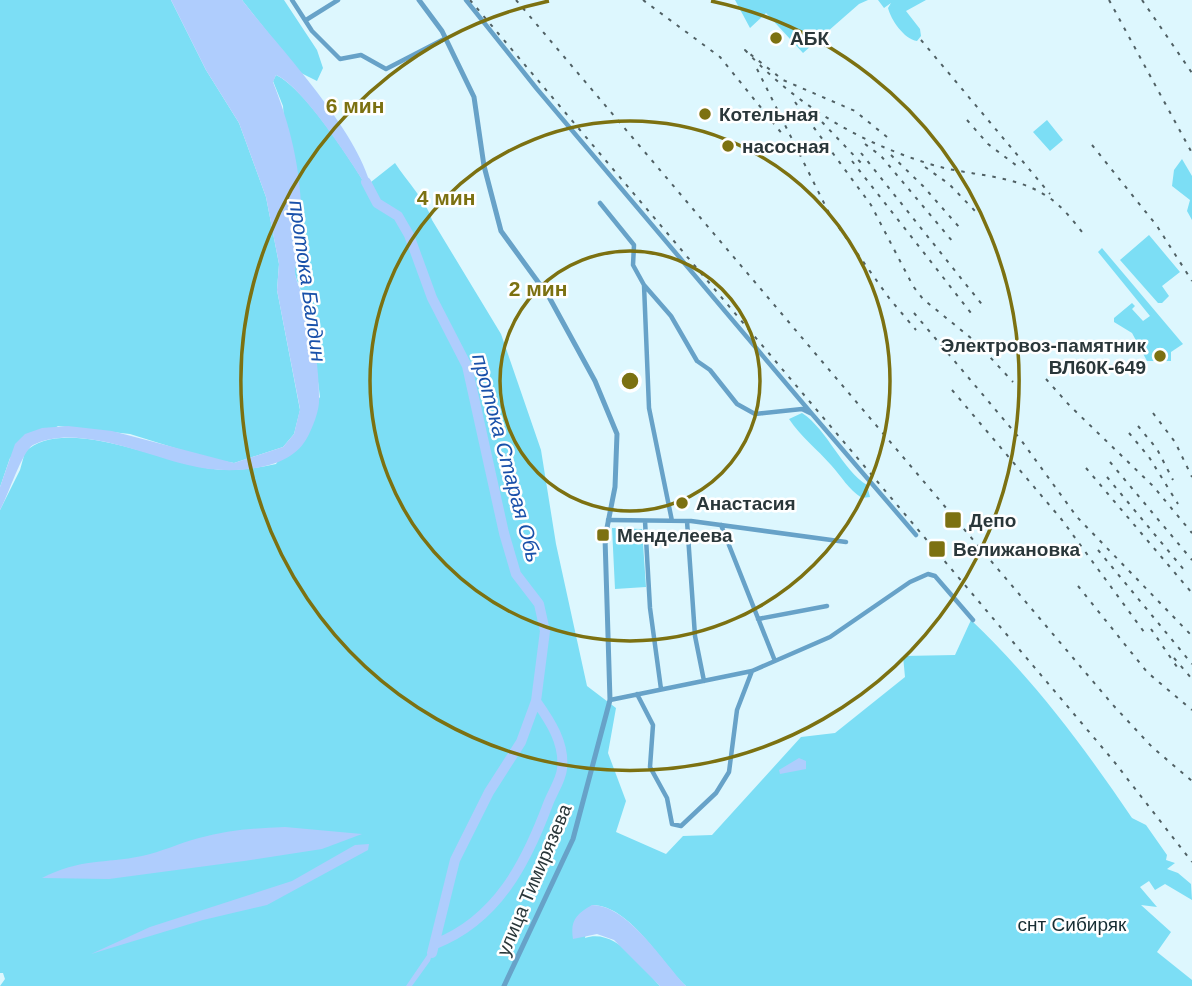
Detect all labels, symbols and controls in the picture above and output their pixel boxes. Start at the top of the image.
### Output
place label: АБК [790,28,829,49]
marker: АБК [768,30,784,46]
text: 6 мин [326,94,384,117]
place label: Котельная [719,104,818,125]
marker: Котельная [697,106,713,122]
place label: насосная [742,136,830,157]
marker: насосная [720,138,736,154]
text: 4 мин [417,186,475,209]
water label: протока Балдин [285,199,331,364]
text: 2 мин [509,277,567,300]
place label: Электровоз-памятник ВЛ60К-649 [941,335,1146,378]
marker: Электровоз-памятник ВЛ60К-649 [1152,348,1168,364]
water label: протока Старая Обь [468,351,546,565]
centre of rings [618,369,642,393]
place label: Анастасия [696,493,796,514]
marker: Анастасия [674,495,690,511]
marker: Депо [943,510,963,530]
place label: Депо [969,510,1016,531]
place label: Менделеева [617,525,733,546]
marker: Менделеева [595,527,611,543]
marker: Велижановка [927,539,947,559]
place label: Велижановка [953,539,1081,560]
street label: улица Тимирязева [493,801,576,959]
park label: снт Сибиряк [1018,914,1127,935]

